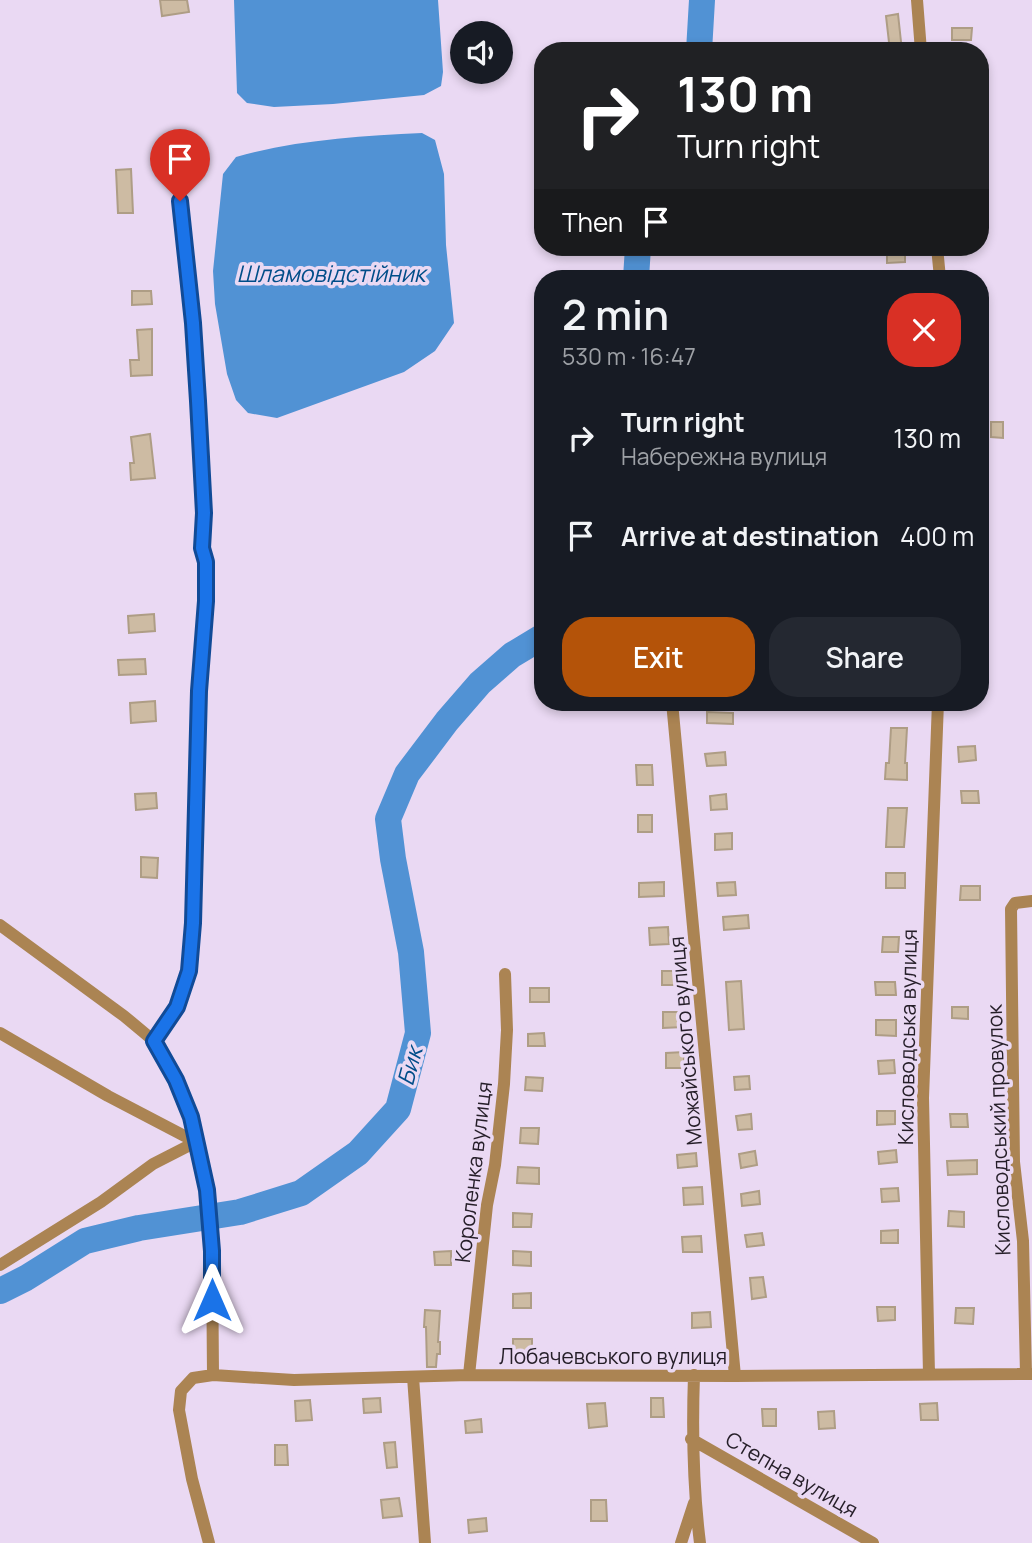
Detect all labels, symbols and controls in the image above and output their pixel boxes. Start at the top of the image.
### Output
map controls [450,21,513,84]
button: sound [450,21,513,84]
text: 130 m [677,60,813,127]
icon: right [562,70,653,161]
text: Turn right [677,124,820,168]
pin [150,129,210,201]
icon: arrive [161,140,199,178]
icon: arrive [637,203,675,241]
text: Then [562,204,623,240]
water label: Шламовідстійник [237,257,429,289]
text: 2 min [562,285,669,343]
button: close [887,293,961,367]
text: 530 m · 16:47 [562,340,696,372]
text: Turn right [621,404,745,440]
icon: right [562,419,600,457]
text: 130 m [893,420,961,456]
text: Набережна вулиця [621,440,827,472]
icon: arrive [562,517,600,555]
text: Arrive at destination [621,518,879,554]
text: 400 m [900,518,974,554]
button: Exit [562,617,755,697]
button: Share [769,617,961,697]
street label: Кисловодська вулиця [891,929,923,1145]
street label: Можайського вулиця [662,935,708,1147]
street label: Кисловодський провулок [980,1003,1016,1256]
water label: Бик [389,1040,430,1089]
street label: Короленка вулиця [448,1080,498,1264]
position arrow [175,1263,249,1337]
street label: Лобачевського вулиця [499,1342,727,1370]
street label: Степна вулиця [721,1425,863,1523]

